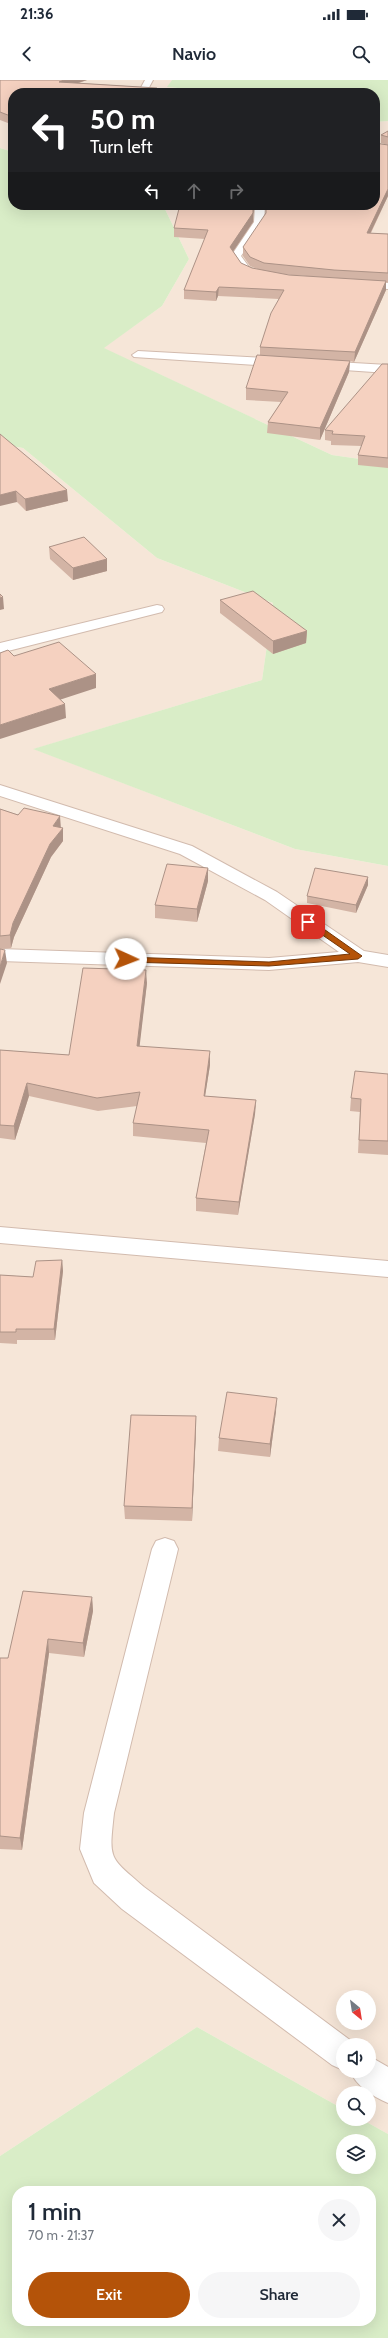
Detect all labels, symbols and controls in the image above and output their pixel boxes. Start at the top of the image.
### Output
text: 21:36 [20,5,53,23]
icon: back [16,43,38,65]
text: Navio [172,43,216,65]
icon: search [350,43,372,65]
text: 50 m [90,102,155,136]
icon: left [24,104,76,156]
text: Turn left [90,136,153,158]
icon: left [141,180,163,202]
icon: ahead [183,180,205,202]
icon: right [225,180,247,202]
pin [291,905,325,939]
icon: arrive [297,911,319,933]
position arrow [105,938,147,980]
north arrow [336,1990,376,2030]
map controls [336,1990,376,2174]
button: sound [336,2038,376,2078]
button: search [336,2086,376,2126]
button: layers [336,2134,376,2174]
text: 1 min [28,2197,82,2226]
button: close [318,2199,360,2241]
text: 70 m · 21:37 [28,2227,94,2243]
button: Exit [28,2272,190,2318]
button: Share [198,2272,360,2318]

